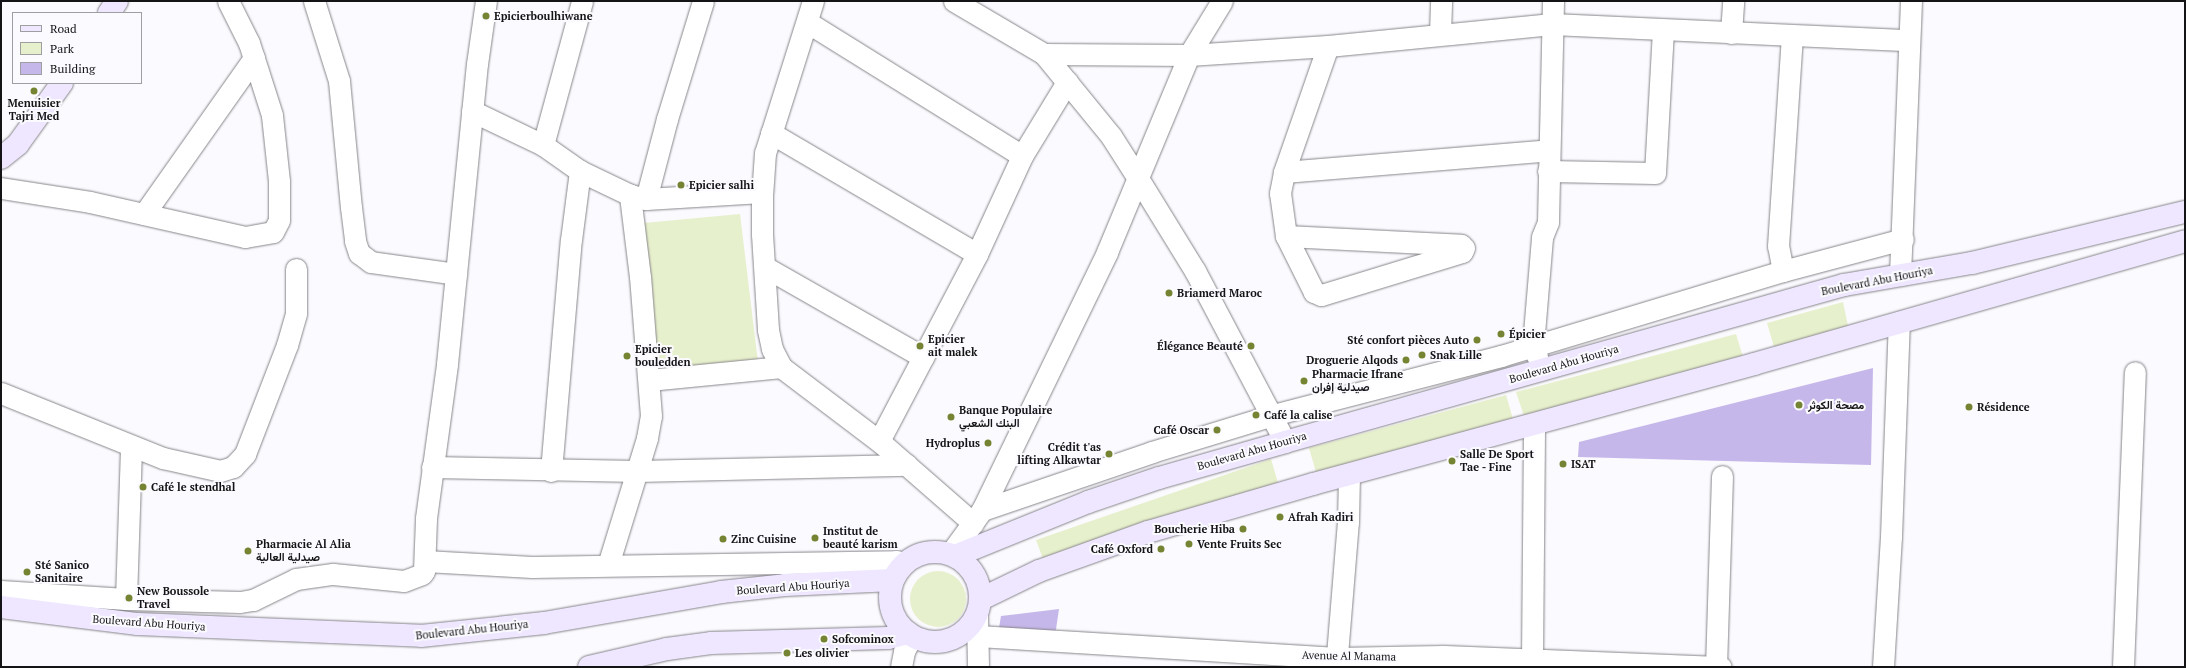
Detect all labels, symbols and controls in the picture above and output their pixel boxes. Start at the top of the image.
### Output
place label: Epicierboulhiwane [494,9,593,23]
marker: Epicierboulhiwane [481,11,491,21]
legend [12,12,142,84]
text: Road [50,21,77,36]
text: Park [50,41,74,56]
text: Building [50,61,95,76]
marker: Menuisier Tajri Med [29,86,39,96]
place label: Menuisier Tajri Med [8,97,60,123]
place label: Epicier salhi [689,178,754,192]
marker: Epicier salhi [676,180,686,190]
street label: Boulevard Abu Houriya [1820,264,1934,298]
place label: Briamerd Maroc [1177,286,1262,300]
marker: Briamerd Maroc [1164,288,1174,298]
place label: Épicier [1509,327,1546,341]
marker: Épicier [1496,329,1506,339]
place label: Epicier ait malek [928,333,977,359]
place label: Sté confort pièces Auto [1347,333,1469,347]
marker: Sté confort pièces Auto [1472,335,1482,345]
place label: Élégance Beauté [1157,339,1243,353]
marker: Epicier ait malek [915,341,925,351]
marker: Élégance Beauté [1246,341,1256,351]
street label: Boulevard Abu Houriya [1508,342,1620,386]
place label: Epicier bouledden [635,343,691,369]
place label: Snak Lille [1430,348,1482,362]
marker: Snak Lille [1417,350,1427,360]
marker: Epicier bouledden [622,351,632,361]
place label: Droguerie Alqods [1306,353,1398,367]
marker: Droguerie Alqods [1401,355,1411,365]
place label: Pharmacie Ifrane صيدلية إفران [1312,368,1403,394]
marker: Pharmacie Ifrane صيدلية إفران [1299,376,1309,386]
place label: مصحة الكوثر [1808,398,1864,412]
marker: مصحة الكوثر [1793,399,1805,411]
place label: Résidence [1977,400,2030,414]
marker: Résidence [1964,402,1974,412]
place label: Banque Populaire البنك الشعبي [959,404,1052,430]
place label: Café la calise [1264,408,1332,422]
marker: Café la calise [1251,410,1261,420]
marker: Banque Populaire البنك الشعبي [946,412,956,422]
place label: Café Oscar [1153,423,1209,437]
marker: Café Oscar [1212,425,1222,435]
street label: Boulevard Abu Houriya [1196,429,1308,473]
place label: Hydroplus [926,436,980,450]
marker: Hydroplus [983,438,993,448]
place label: Crédit t'as lifting Alkawtar [1017,441,1101,467]
place label: Salle De Sport Tae - Fine [1460,448,1534,474]
marker: Crédit t'as lifting Alkawtar [1104,449,1114,459]
marker: Salle De Sport Tae - Fine [1447,456,1457,466]
place label: ISAT [1571,457,1596,471]
marker: ISAT [1558,459,1568,469]
place label: Café le stendhal [151,480,235,494]
marker: Café le stendhal [138,482,148,492]
place label: Afrah Kadiri [1288,510,1354,524]
marker: Afrah Kadiri [1275,512,1285,522]
place label: Boucherie Hiba [1154,522,1235,536]
marker: Boucherie Hiba [1238,524,1248,534]
place label: Institut de beauté karism [823,525,898,551]
place label: Zinc Cuisine [731,532,796,546]
marker: Institut de beauté karism [810,533,820,543]
marker: Zinc Cuisine [718,534,728,544]
place label: Vente Fruits Sec [1197,537,1281,551]
place label: Pharmacie Al Alia صيدلية العالية [256,538,351,564]
marker: Vente Fruits Sec [1184,539,1194,549]
place label: Café Oxford [1091,542,1153,556]
marker: Café Oxford [1156,544,1166,554]
marker: Pharmacie Al Alia صيدلية العالية [243,546,253,556]
place label: Sté Sanico Sanitaire [35,559,89,585]
marker: Sté Sanico Sanitaire [22,567,32,577]
street label: Boulevard Abu Houriya [736,576,850,598]
place label: New Boussole Travel [137,585,209,611]
marker: New Boussole Travel [124,593,134,603]
street label: Boulevard Abu Houriya [92,612,206,634]
street label: Boulevard Abu Houriya [415,618,529,642]
place label: Sofcominox [832,632,894,646]
marker: Sofcominox [819,634,829,644]
place label: Les olivier [795,646,849,660]
marker: Les olivier [782,648,792,658]
street label: Avenue Al Manama [1302,649,1396,663]

